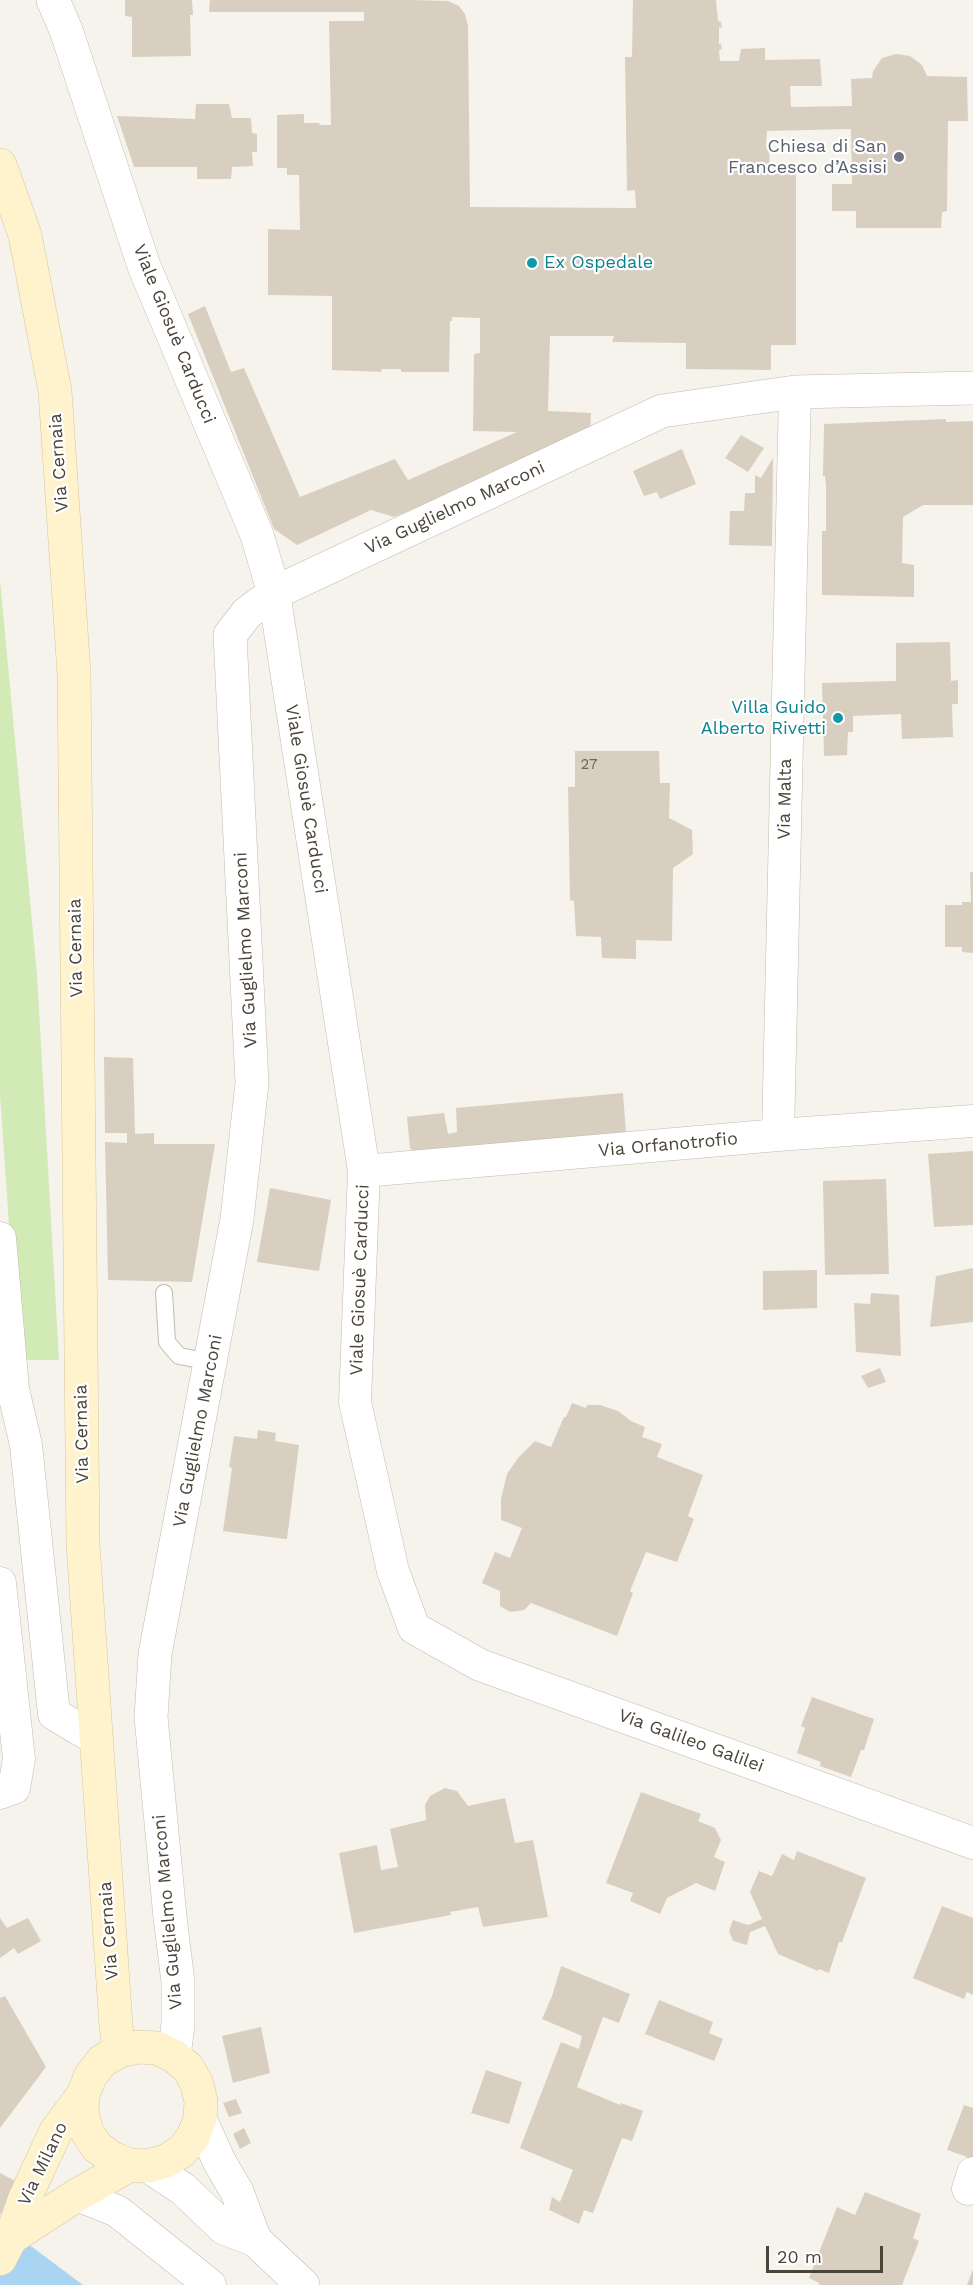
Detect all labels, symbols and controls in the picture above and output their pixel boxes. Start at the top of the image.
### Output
place label: Chiesa di San Francesco d’Assisi [728,136,887,178]
marker: Chiesa di San Francesco d’Assisi [892,150,906,164]
street label: Viale Giosuè Carducci [128,241,220,427]
place label: Ex Ospedale [544,252,653,274]
marker: Ex Ospedale [525,256,539,270]
street label: Via Cernaia [45,413,73,513]
street label: Via Guglielmo Marconi [362,457,548,559]
place label: Villa Guido Alberto Rivetti [701,697,826,740]
street label: Viale Giosuè Carducci [280,703,332,895]
marker: Villa Guido Alberto Rivetti [831,711,845,725]
house number: 27 [581,756,597,774]
street label: Via Malta [773,758,797,840]
street label: Via Guglielmo Marconi [230,852,262,1048]
street label: Via Cernaia [64,898,88,998]
street label: Via Orfanotrofio [597,1128,739,1162]
street label: Viale Giosuè Carducci [346,1184,374,1376]
street label: Via Guglielmo Marconi [169,1333,227,1529]
street label: Via Cernaia [70,1384,94,1484]
street label: Via Galileo Galilei [615,1705,767,1777]
street label: Via Guglielmo Marconi [149,1813,187,2011]
street label: Via Cernaia [95,1881,123,1981]
street label: Via Milano [13,2119,73,2209]
scale bar [769,2234,886,2272]
text: 20 m [777,2246,822,2267]

